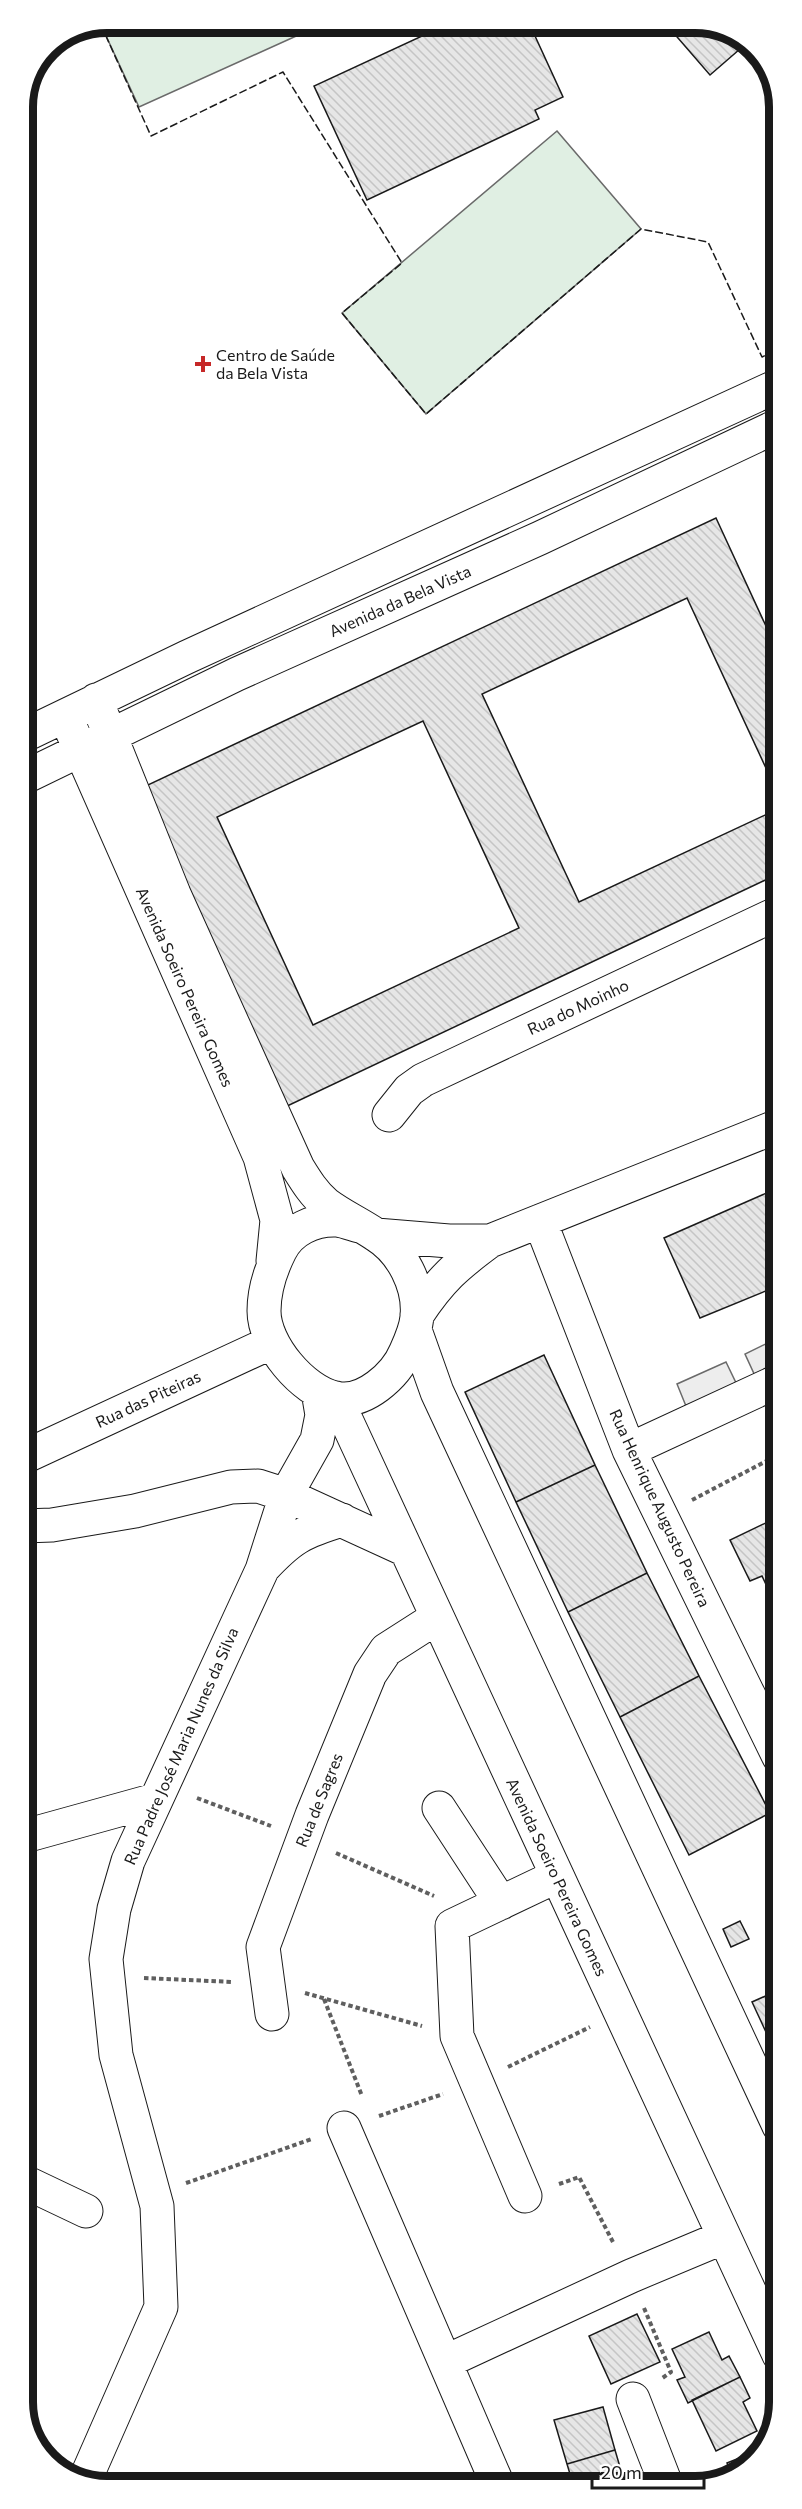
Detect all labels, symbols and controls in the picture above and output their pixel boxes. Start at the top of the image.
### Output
place label: Centro de Saúde da Bela Vista [216,345,335,382]
marker: Centro de Saúde da Bela Vista [194,355,212,373]
street label: Avenida da Bela Vista [326,561,474,640]
street label: Avenida Soeiro Pereira Gomes [133,884,238,1090]
street label: Rua do Moinho [524,975,632,1038]
street label: Rua das Piteiras [92,1366,203,1431]
street label: Rua Henrique Augusto Pereira [606,1406,715,1610]
street label: Rua Padre José Maria Nunes da Silva [119,1624,242,1868]
street label: Rua de Sagres [291,1750,346,1850]
street label: Avenida Soeiro Pereira Gomes [503,1775,612,1979]
scale bar [592,2452,704,2490]
text: 20 m [601,2461,642,2483]

